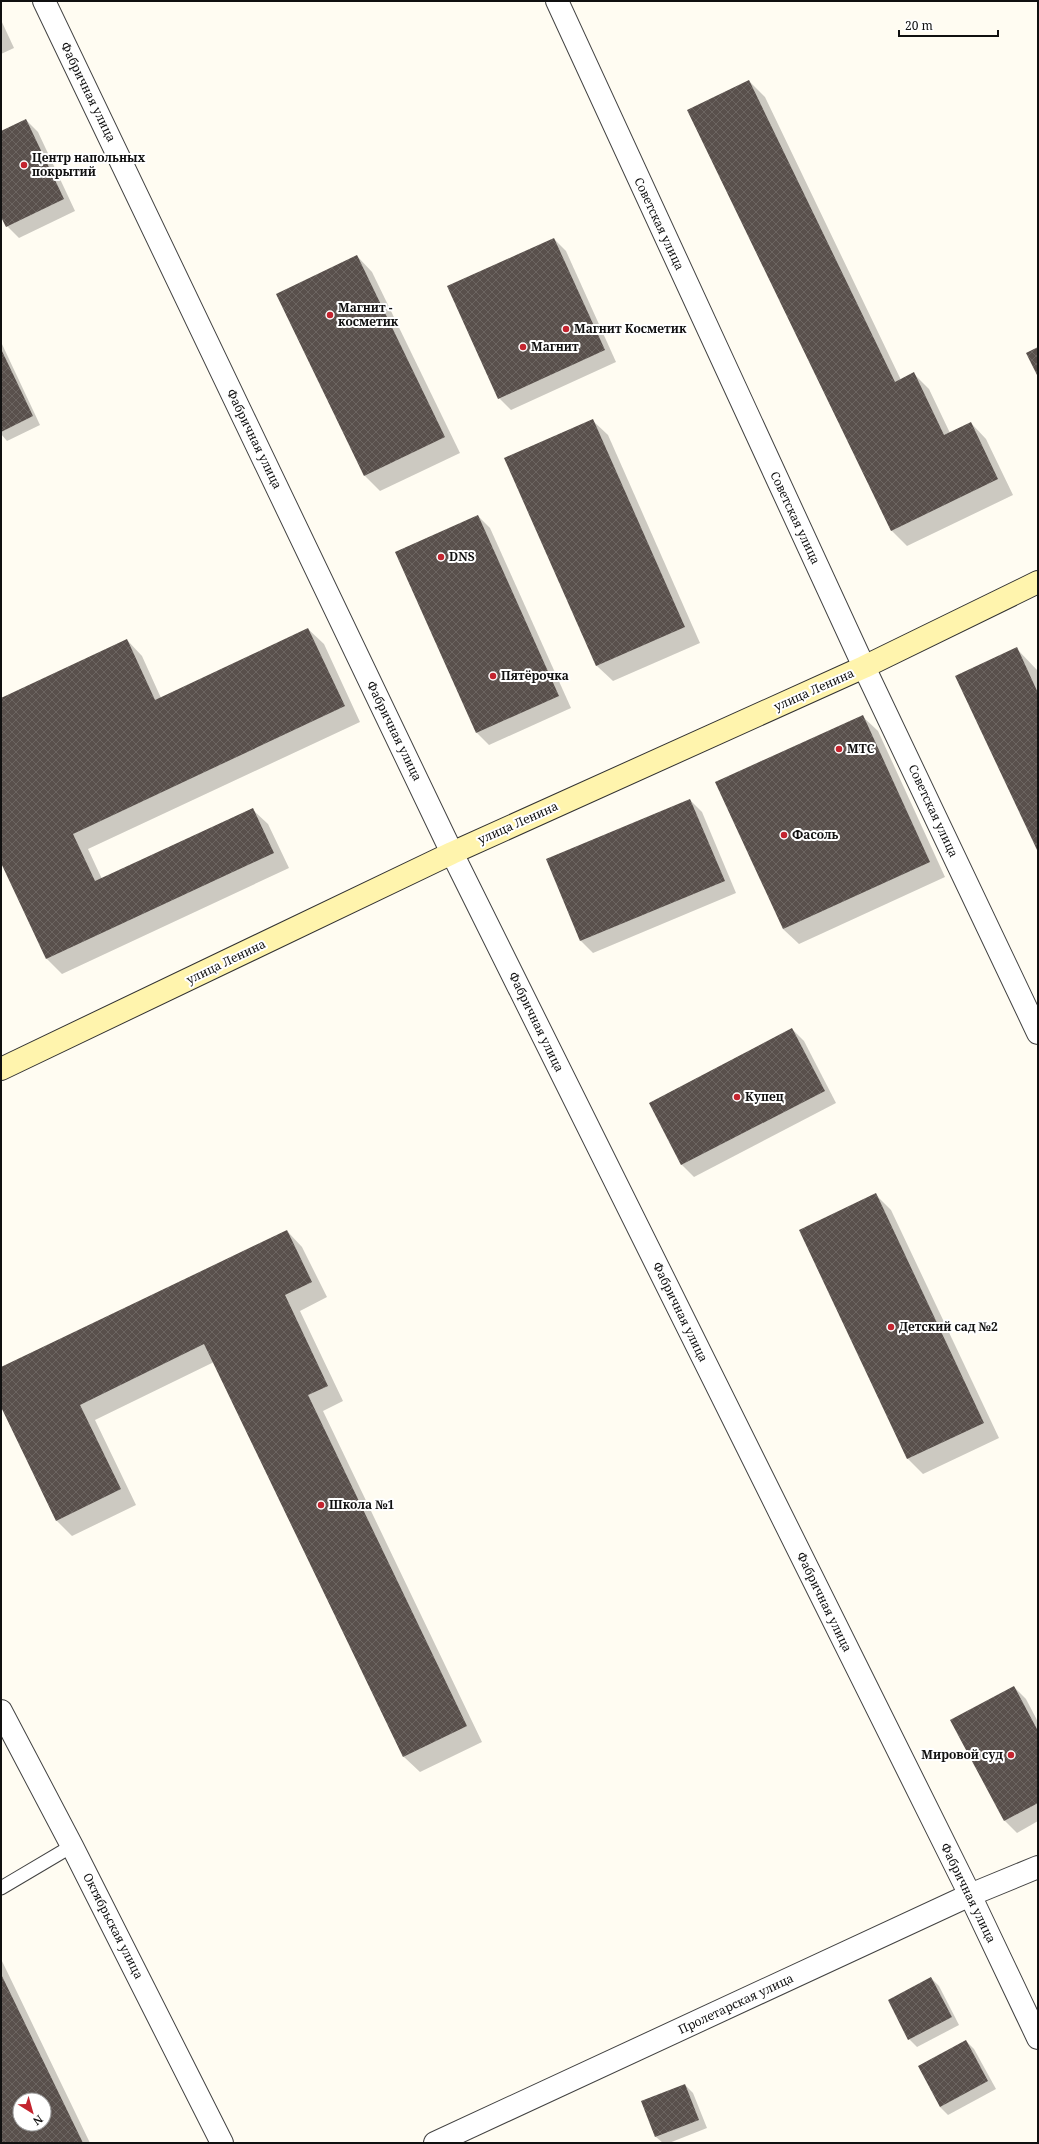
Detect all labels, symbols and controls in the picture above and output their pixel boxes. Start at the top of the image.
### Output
scale bar [899,12,998,38]
text: 20 m [905,17,933,34]
street label: Фабричная улица [57,39,120,145]
place label: Центр напольных покрытий [32,149,145,180]
marker: Центр напольных покрытий [19,160,29,170]
street label: Советская улица [630,175,688,273]
place label: Магнит - косметик [338,299,399,330]
marker: Магнит - косметик [325,310,335,320]
place label: Магнит Косметик [574,320,687,337]
marker: Магнит Косметик [561,324,571,334]
place label: Магнит [531,338,579,355]
marker: Магнит [518,342,528,352]
street label: Фабричная улица [223,386,286,492]
street label: Советская улица [766,469,824,567]
place label: DNS [449,548,475,565]
marker: DNS [436,552,446,562]
street label: улица Ленина [771,664,857,715]
place label: Пятёрочка [501,667,569,684]
marker: Пятёрочка [488,671,498,681]
street label: Фабричная улица [363,678,426,784]
place label: МТС [847,740,875,757]
marker: МТС [834,744,844,754]
street label: Советская улица [904,762,962,860]
street label: улица Ленина [475,797,561,848]
place label: Фасоль [792,826,838,843]
marker: Фасоль [779,830,789,840]
street label: улица Ленина [183,935,268,988]
street label: Фабричная улица [505,969,568,1075]
place label: Купец [745,1088,784,1105]
marker: Купец [732,1092,742,1102]
street label: Фабричная улица [649,1259,712,1365]
place label: Детский сад №2 [899,1318,998,1335]
marker: Детский сад №2 [886,1322,896,1332]
place label: Школа №1 [329,1496,394,1513]
marker: Школа №1 [316,1500,326,1510]
street label: Фабричная улица [793,1549,856,1655]
place label: Мировой суд [921,1746,1003,1763]
marker: Мировой суд [1006,1750,1016,1760]
street label: Фабричная улица [937,1840,1000,1946]
street label: Октябрьская улица [79,1870,148,1982]
street label: Пролетарская улица [675,1969,796,2038]
north arrow [12,2092,52,2132]
text: N [30,2112,46,2129]

